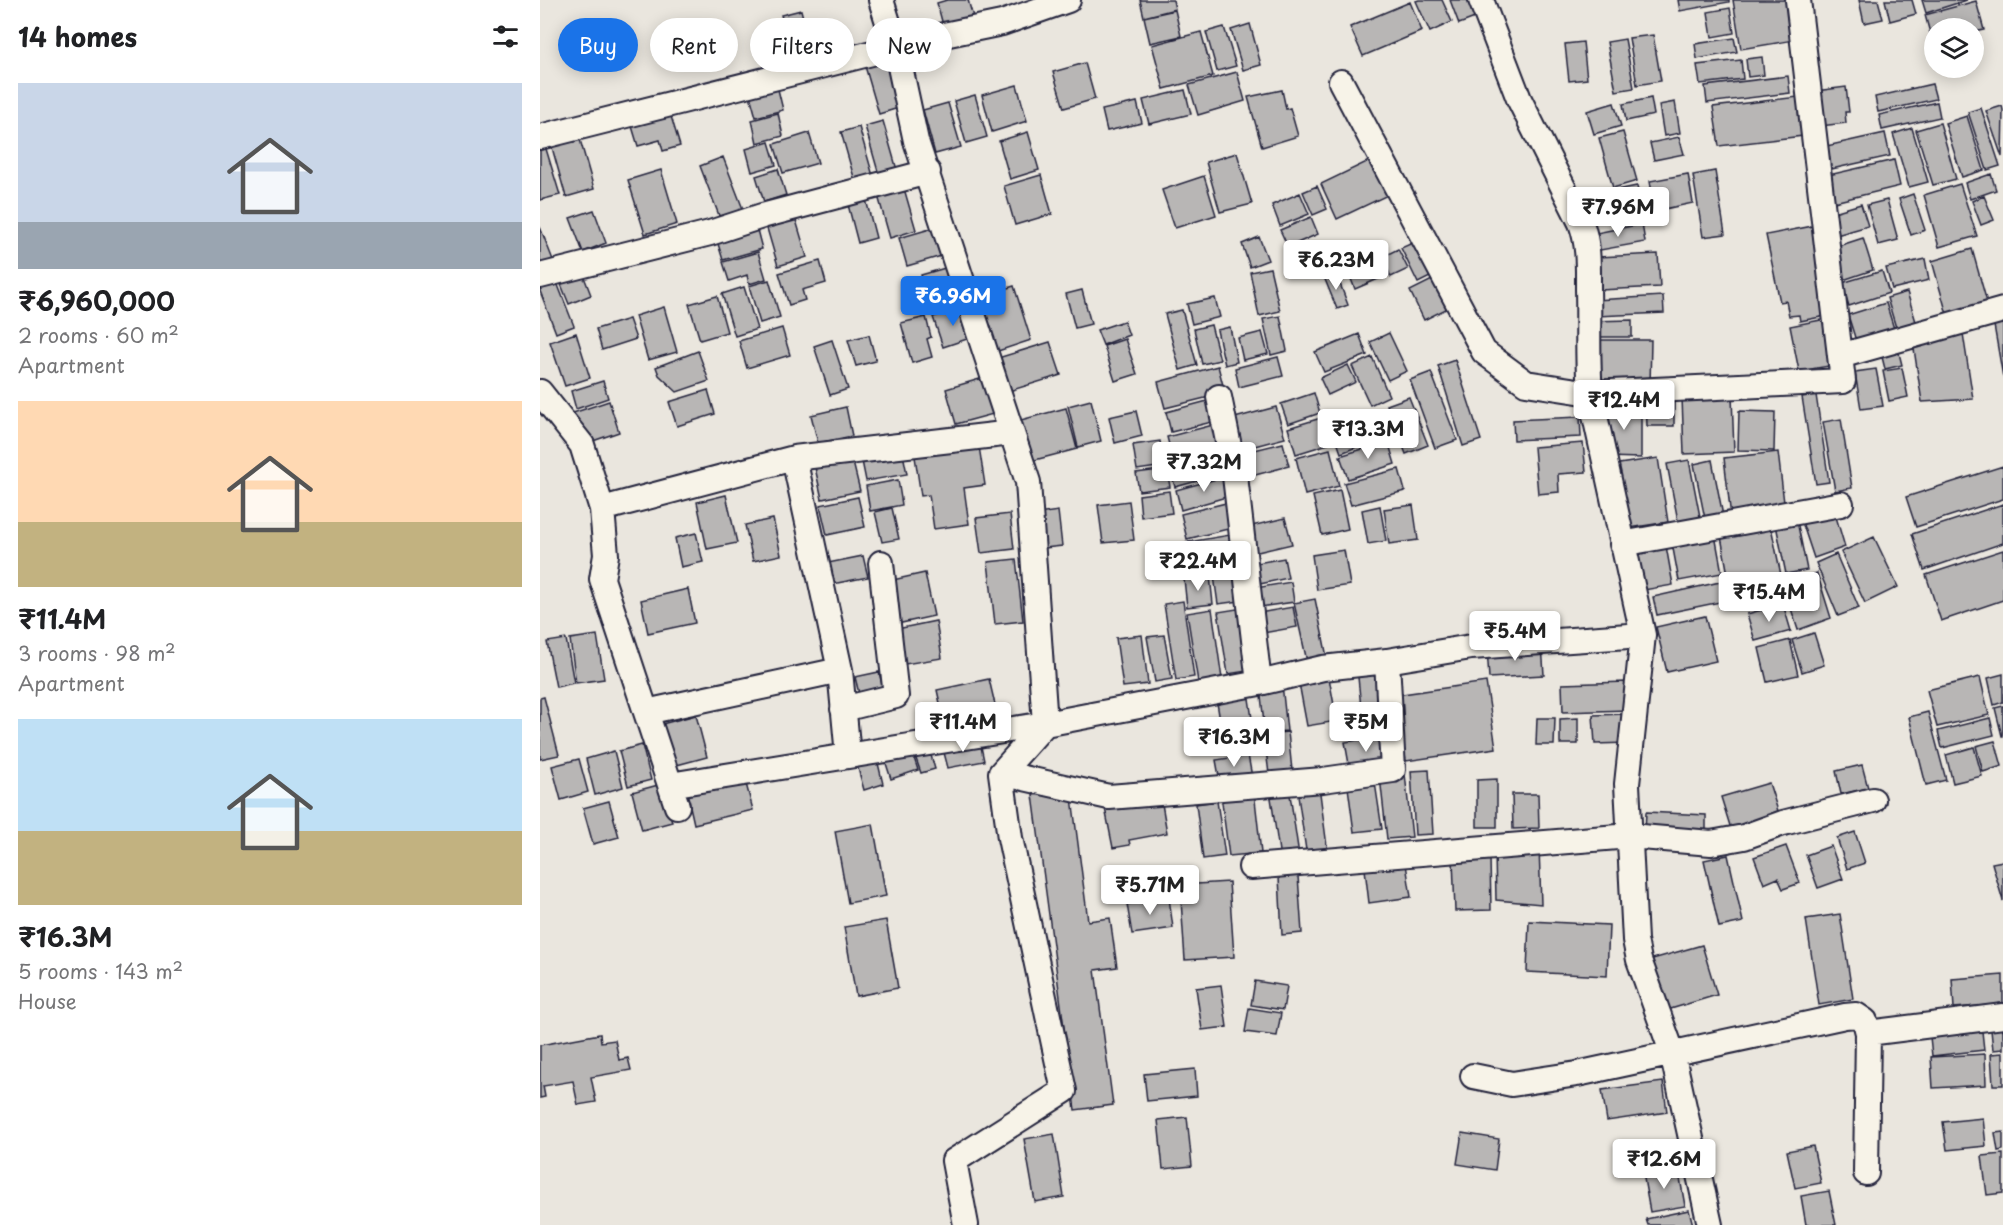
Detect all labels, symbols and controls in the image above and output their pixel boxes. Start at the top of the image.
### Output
text: 14 homes [18,17,137,56]
chip: Buy [558,18,638,72]
chip: Rent [650,18,738,72]
chip: Filters [750,18,854,72]
chip: New [866,18,952,72]
map controls [1924,18,1984,78]
button: layers [1924,18,1984,78]
icon: filters [489,20,522,53]
icon: home [216,122,324,230]
pin: ₹7.96M [1569,187,1667,238]
text: ₹7.96M [1581,191,1655,221]
pin: ₹6.23M [1287,240,1385,291]
text: ₹6.23M [1297,244,1375,274]
pin: ₹6.96M [904,276,1002,327]
text: ₹6.96M [915,280,991,310]
text: ₹6,960,000 [18,281,175,320]
text: 2 rooms · 60 m² [18,320,179,350]
text: Apartment [18,350,125,380]
pin: ₹12.4M [1575,380,1673,431]
text: ₹12.4M [1588,384,1660,414]
pin: ₹13.3M [1319,409,1417,460]
text: ₹13.3M [1332,413,1404,443]
icon: home [216,440,324,548]
pin: ₹7.32M [1155,442,1253,493]
text: ₹7.32M [1166,446,1242,476]
pin: ₹22.4M [1149,541,1247,592]
text: ₹22.4M [1159,545,1237,575]
pin: ₹15.4M [1720,572,1818,623]
text: ₹15.4M [1733,576,1805,606]
text: ₹11.4M [18,599,106,638]
pin: ₹5.4M [1473,611,1557,662]
text: ₹5.4M [1483,615,1547,645]
text: 3 rooms · 98 m² [18,638,176,668]
text: Apartment [18,668,125,698]
pin: ₹11.4M [914,702,1012,753]
pin: ₹5M [1337,702,1395,753]
text: ₹11.4M [929,706,997,736]
text: ₹5M [1343,706,1389,736]
pin: ₹16.3M [1185,717,1283,768]
text: ₹16.3M [1198,721,1270,751]
icon: home [216,758,324,866]
pin: ₹5.71M [1101,865,1199,916]
text: ₹5.71M [1115,869,1185,899]
text: ₹16.3M [18,917,112,956]
text: 5 rooms · 143 m² [18,956,183,986]
text: House [18,986,77,1016]
pin: ₹12.6M [1615,1139,1713,1190]
text: ₹12.6M [1627,1143,1701,1173]

